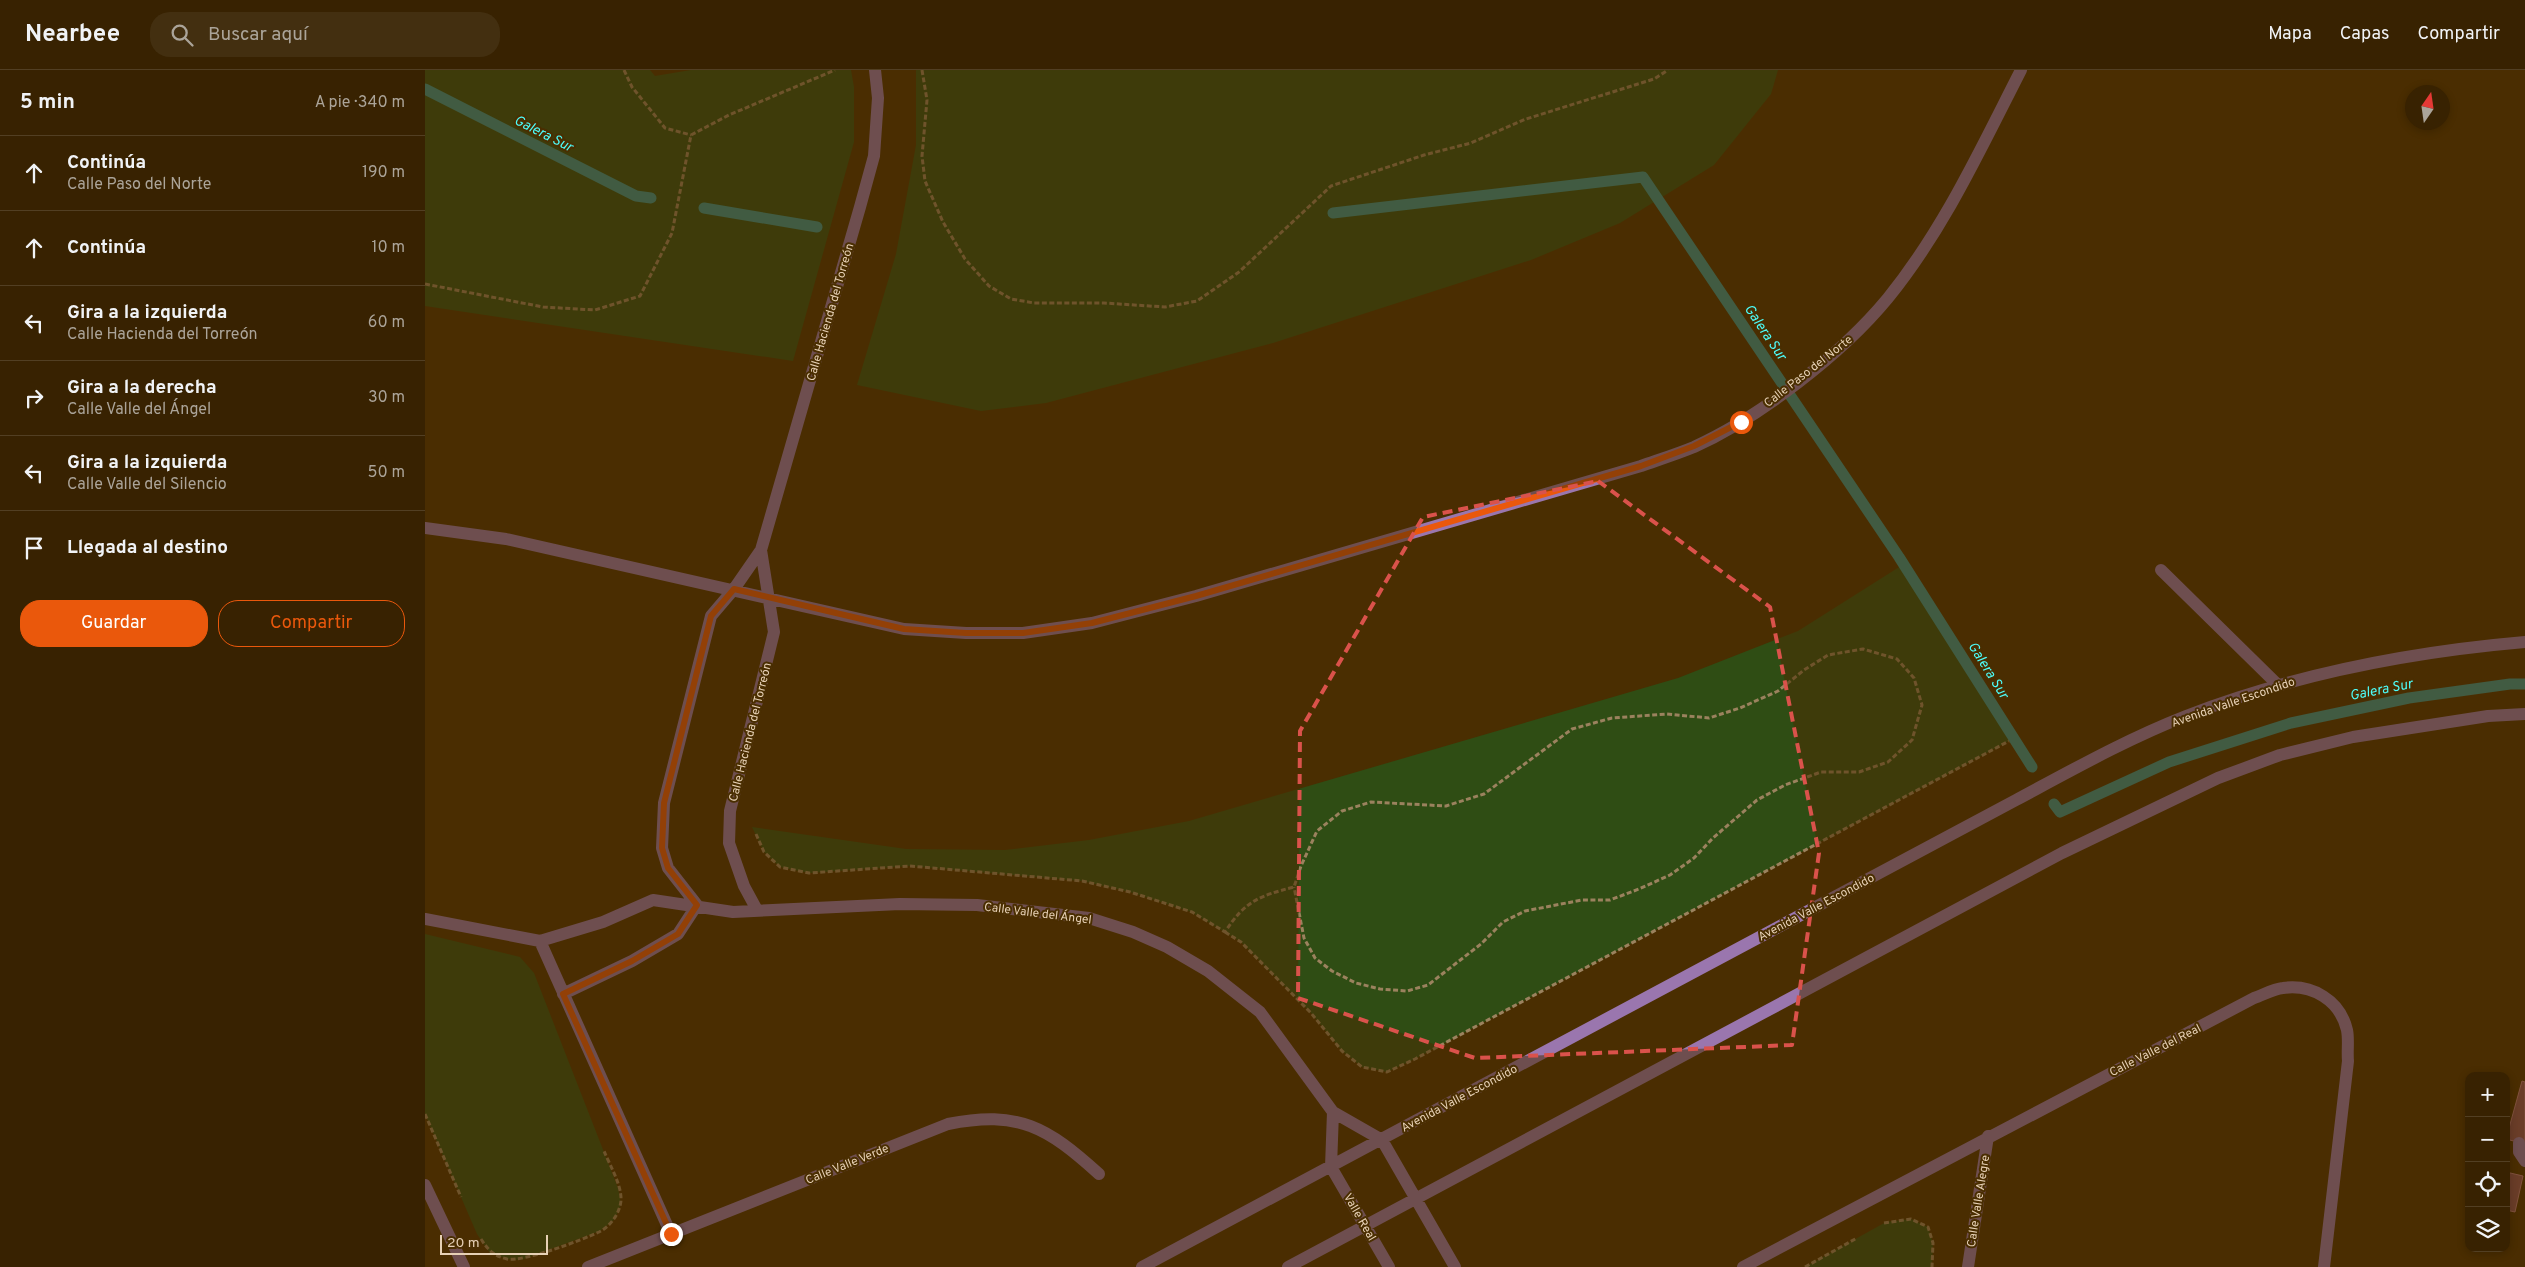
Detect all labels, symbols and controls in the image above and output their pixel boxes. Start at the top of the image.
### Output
search box [150,12,500,57]
text: Nearbee [25,20,120,50]
icon: search [168,21,196,49]
text: Buscar aquí [208,23,308,47]
text: Mapa [2268,23,2312,46]
text: Capas [2340,23,2389,46]
text: Compartir [2417,23,2500,46]
north arrow [2405,85,2450,130]
text: 5 min [20,89,75,116]
text: A pie · 340 m [315,93,405,113]
water label: Galera Sur [511,112,577,157]
text: Continúa [67,151,146,175]
icon: ahead [20,159,48,187]
text: 190 m [362,163,405,183]
text: Calle Paso del Norte [67,175,211,195]
icon: ahead [20,234,48,262]
text: Continúa [67,236,146,260]
text: 10 m [371,238,405,258]
street label: Calle Hacienda del Torreón [804,241,858,383]
text: Gira a la izquierda [67,301,227,325]
water label: Galera Sur [1740,302,1791,365]
icon: left [20,309,48,337]
text: 60 m [368,313,405,333]
text: Calle Hacienda del Torreón [67,325,258,345]
street label: Calle Paso del Norte [1761,332,1856,411]
text: Gira a la derecha [67,376,217,400]
icon: right [20,384,48,412]
text: 30 m [368,388,405,408]
text: Calle Valle del Ángel [67,400,211,420]
route start [1730,411,1753,434]
text: Gira a la izquierda [67,451,227,475]
icon: left [20,459,48,487]
text: 50 m [368,463,405,483]
text: Calle Valle del Silencio [67,475,227,495]
icon: arrive [20,534,48,562]
text: Llegada al destino [67,536,228,560]
button: Guardar [20,600,208,647]
button: Compartir [218,600,405,647]
water label: Galera Sur [1964,639,2013,704]
street label: Calle Hacienda del Torreón [726,661,776,804]
street label: Avenida Valle Escondido [2169,674,2298,732]
water label: Galera Sur [2348,676,2416,705]
street label: Avenida Valle Escondido [1755,870,1878,945]
street label: Calle Valle del Ángel [983,899,1092,929]
street label: Calle Valle del Real [2107,1021,2204,1081]
street label: Avenida Valle Escondido [1398,1061,1521,1136]
map controls [2465,1072,2510,1252]
button: + [2465,1072,2510,1117]
button: − [2465,1117,2510,1162]
street label: Calle Valle Verde [803,1141,891,1189]
street label: Calle Valle Alegre [1964,1154,1994,1248]
button: locate [2465,1162,2510,1207]
street label: Valle Real [1339,1191,1379,1244]
button: layers [2465,1207,2510,1252]
route end [660,1223,683,1246]
scale bar [440,1232,547,1255]
text: 20 m [447,1235,480,1252]

